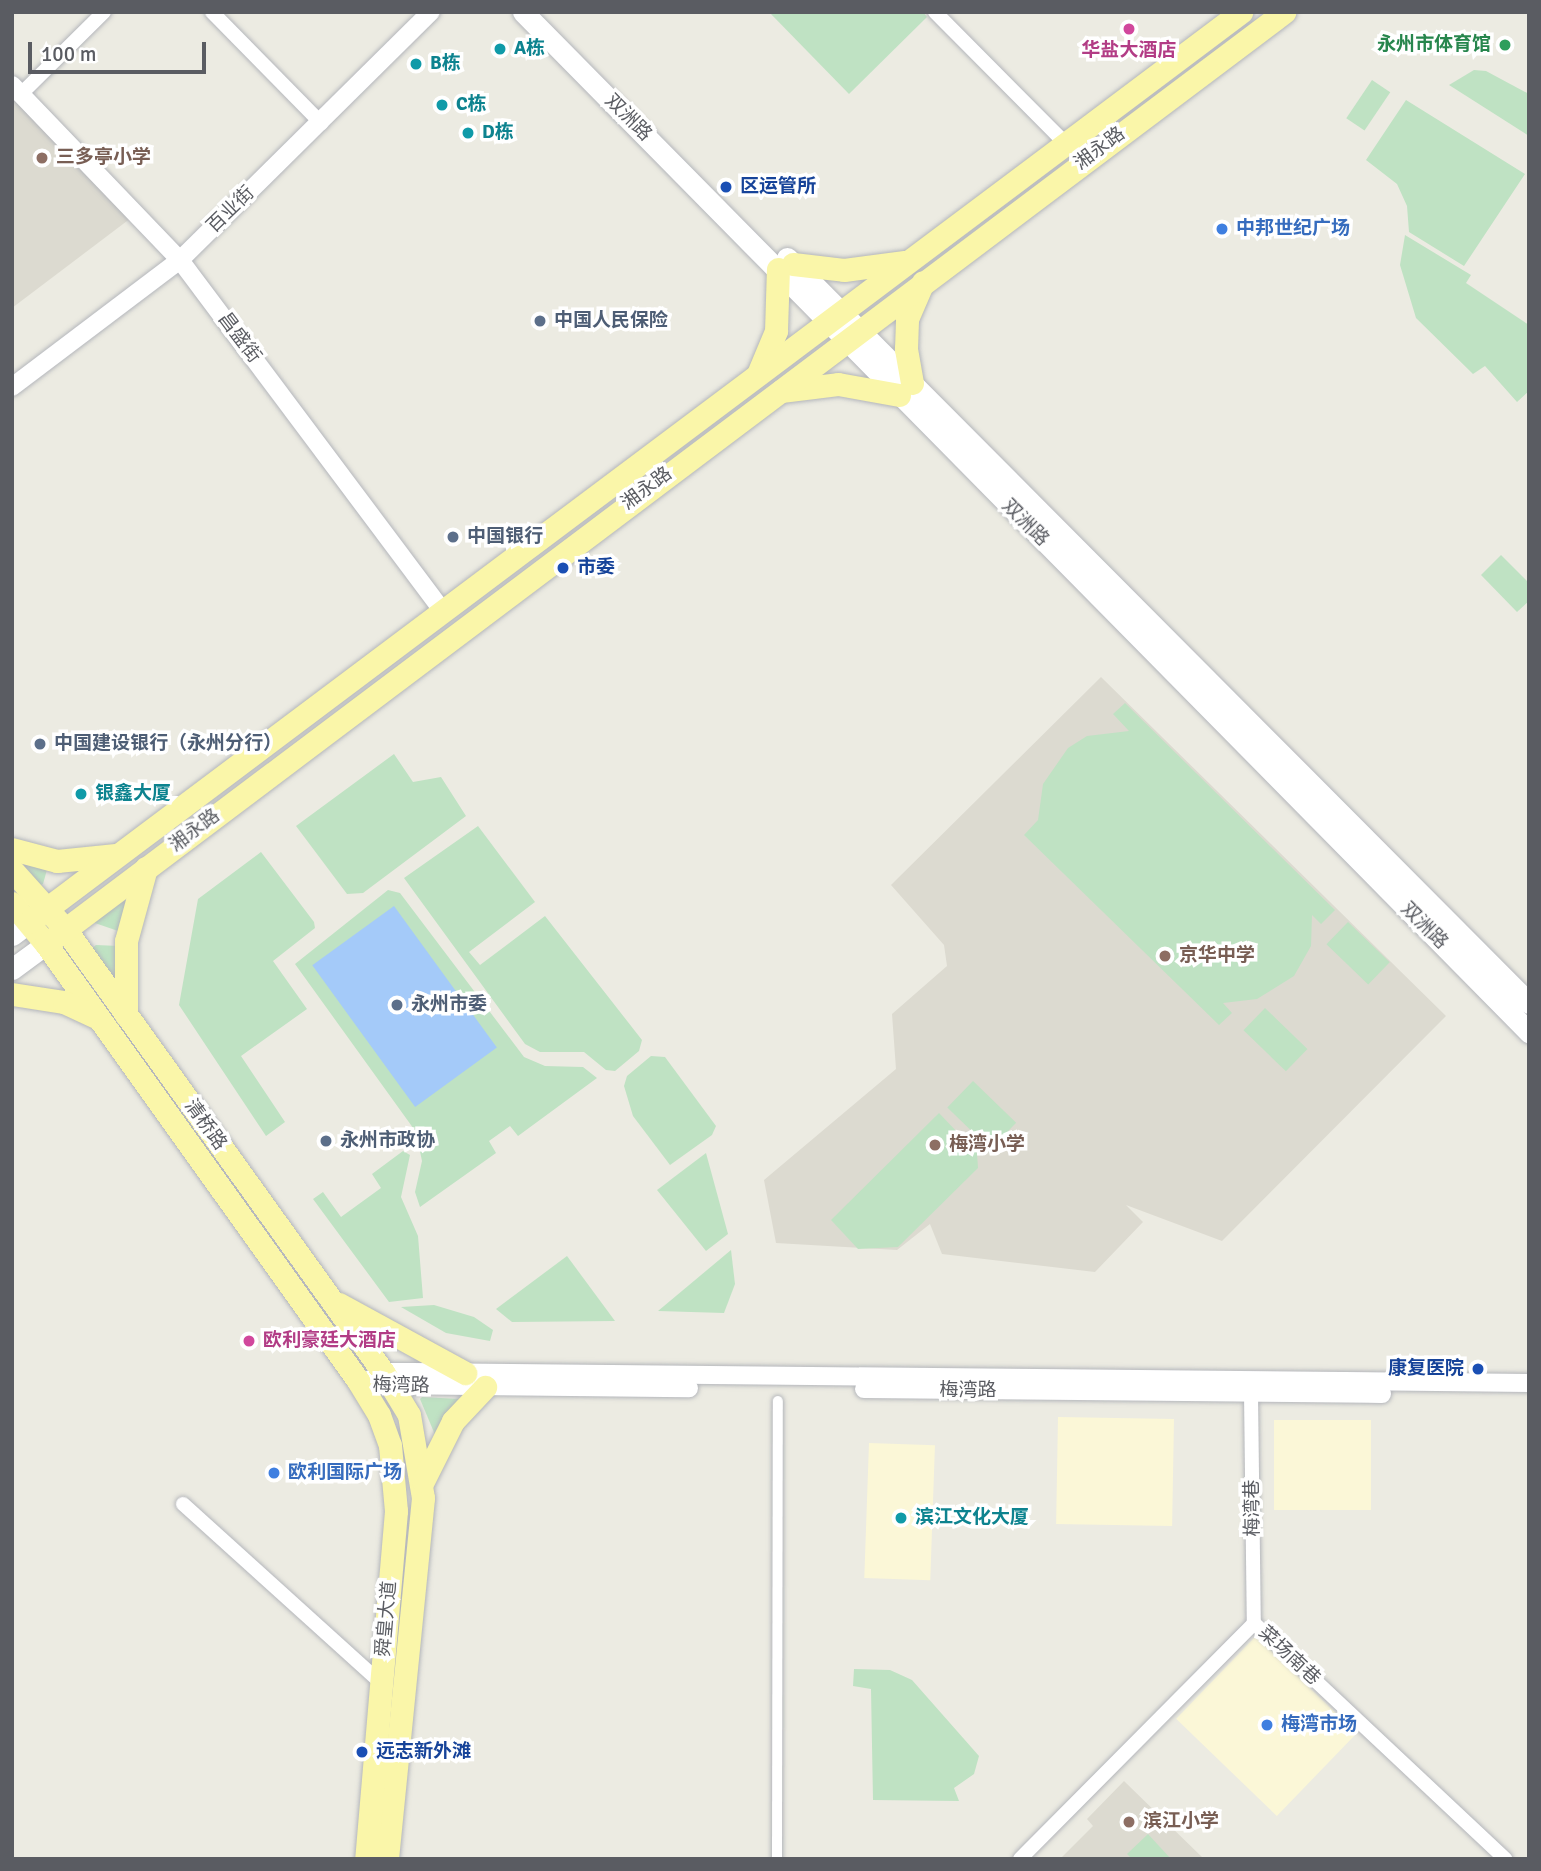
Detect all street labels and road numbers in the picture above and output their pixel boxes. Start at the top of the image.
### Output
street label: 双洲路 [600,90,656,146]
street label: 湘永路 [1070,123,1130,175]
street label: 百业街 [203,182,259,238]
street label: 昌盛街 [213,308,265,368]
street label: 湘永路 [617,463,677,515]
street label: 双洲路 [997,495,1053,551]
street label: 湘永路 [165,805,225,857]
street label: 双洲路 [1396,898,1452,954]
street label: 清桥路 [179,1095,231,1155]
street label: 梅湾路 [372,1374,430,1398]
street label: 梅湾路 [940,1380,996,1402]
street label: 梅湾巷 [1241,1479,1265,1537]
street label: 舜皇大道 [372,1580,402,1658]
street label: 菜场南巷 [1253,1622,1325,1690]

